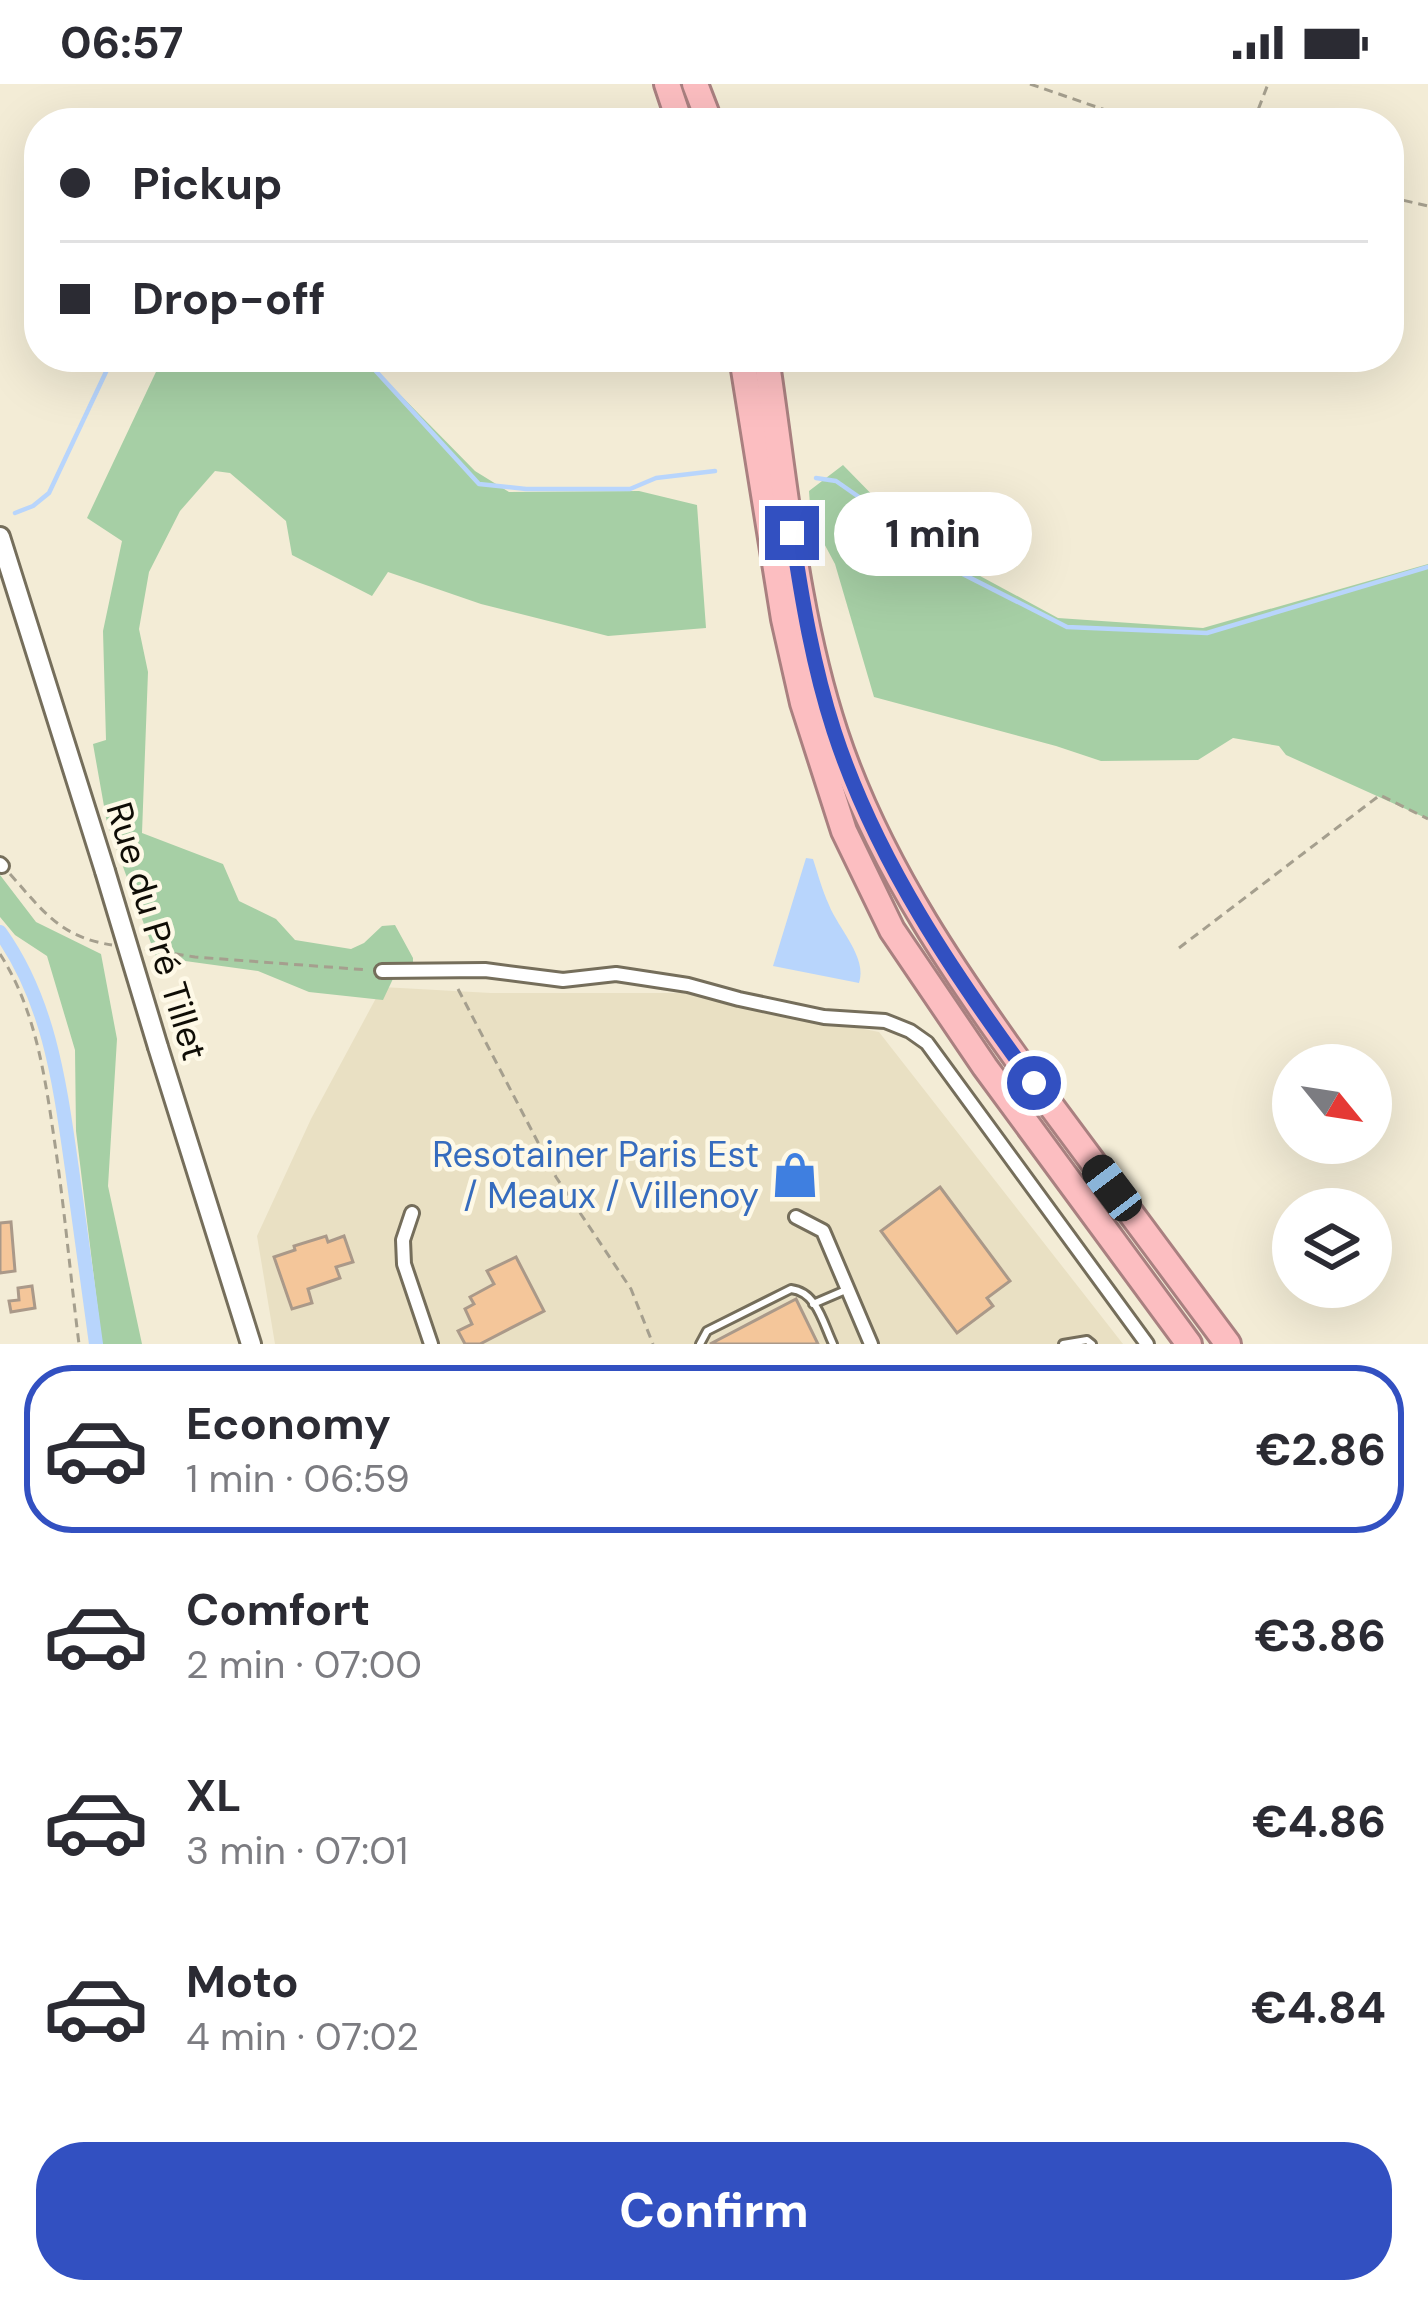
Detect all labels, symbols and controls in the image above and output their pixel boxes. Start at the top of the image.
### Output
text: 06:57 [60,13,183,72]
text: Pickup [132,154,282,213]
text: Drop-off [132,269,326,328]
callout: 1 min [834,491,1032,575]
route end [765,506,819,560]
text: 1 min [885,508,981,559]
street label: Rue du Pré Tillet [95,796,219,1066]
north arrow [1272,1044,1392,1164]
map controls [1272,1044,1392,1308]
route start [1007,1056,1061,1110]
place label: Resotainer Paris Est / Meaux / Villenoy [432,1131,759,1219]
car [1076,1148,1148,1228]
shop icon: Resotainer Paris Est / Meaux / Villenoy [770,1150,820,1200]
button: layers [1272,1188,1392,1308]
text: Economy [186,1394,391,1453]
icon: car [42,1395,150,1503]
text: €2.86 [1256,1420,1386,1479]
text: 1 min · 06:59 [186,1453,410,1504]
text: Comfort [186,1580,370,1639]
icon: car [42,1581,150,1689]
text: €3.86 [1254,1606,1386,1665]
text: 2 min · 07:00 [186,1639,422,1690]
text: XL [186,1766,241,1825]
icon: car [42,1767,150,1875]
text: €4.86 [1252,1792,1386,1851]
text: 3 min · 07:01 [186,1825,408,1876]
text: Moto [186,1952,299,2011]
icon: car [42,1953,150,2061]
text: €4.84 [1251,1978,1386,2037]
text: 4 min · 07:02 [186,2011,419,2062]
button: Confirm [36,2142,1392,2280]

